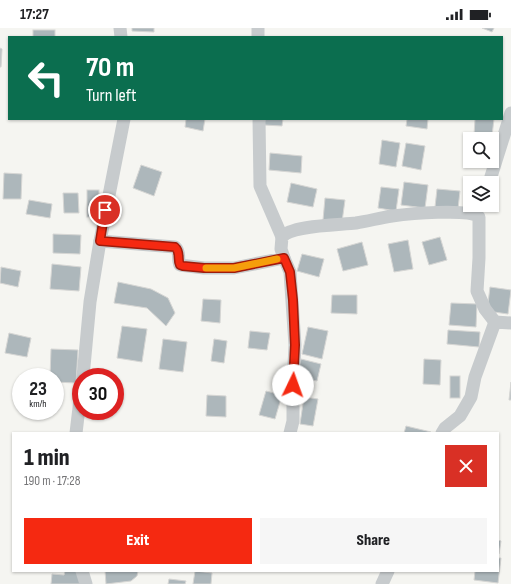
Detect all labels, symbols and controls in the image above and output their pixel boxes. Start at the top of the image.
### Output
text: 17:27 [20,5,49,24]
text: 70 m [86,51,134,84]
icon: left [20,52,72,104]
text: Turn left [86,85,137,106]
map controls [463,132,499,212]
button: search [463,132,499,168]
button: layers [463,176,499,212]
pin [88,193,122,227]
icon: arrive [94,199,116,221]
position arrow [272,364,314,406]
speed limit sign: 30 [72,368,124,420]
text: 23 [29,377,47,401]
text: km/h [29,398,47,410]
text: 1 min [24,443,70,472]
button: close [445,445,487,487]
text: 190 m · 17:28 [24,473,80,489]
button: Exit [24,518,252,564]
button: Share [260,518,487,564]

